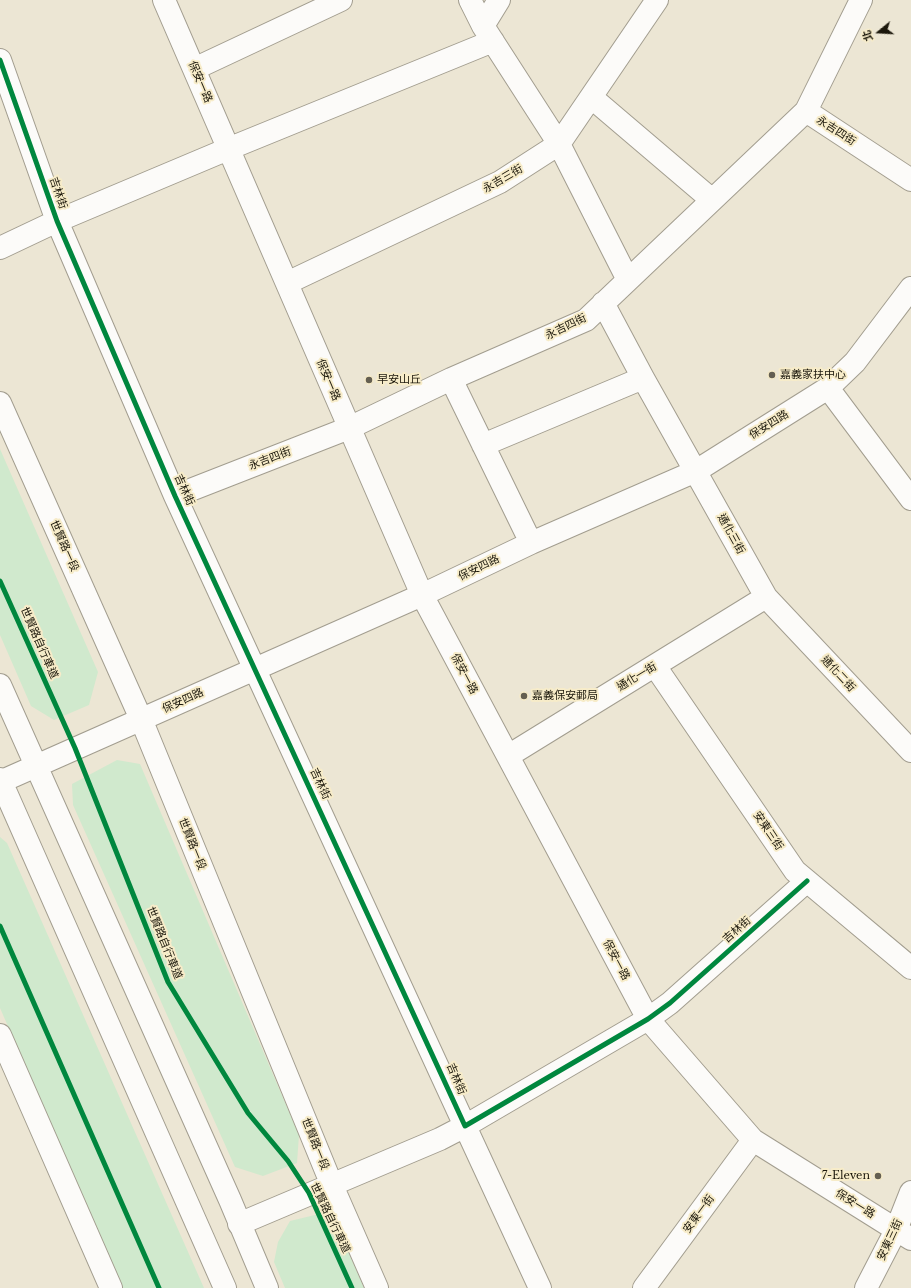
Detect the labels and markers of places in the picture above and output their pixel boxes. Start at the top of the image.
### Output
place label: 嘉義家扶中心 [780,368,846,382]
marker: 嘉義家扶中心 [767,370,777,380]
place label: 早安山丘 [377,373,421,387]
marker: 早安山丘 [364,375,374,385]
place label: 嘉義保安郵局 [532,689,598,703]
marker: 嘉義保安郵局 [519,691,529,701]
place label: 7-Eleven [822,1169,870,1183]
marker: 7-Eleven [873,1171,883,1181]

